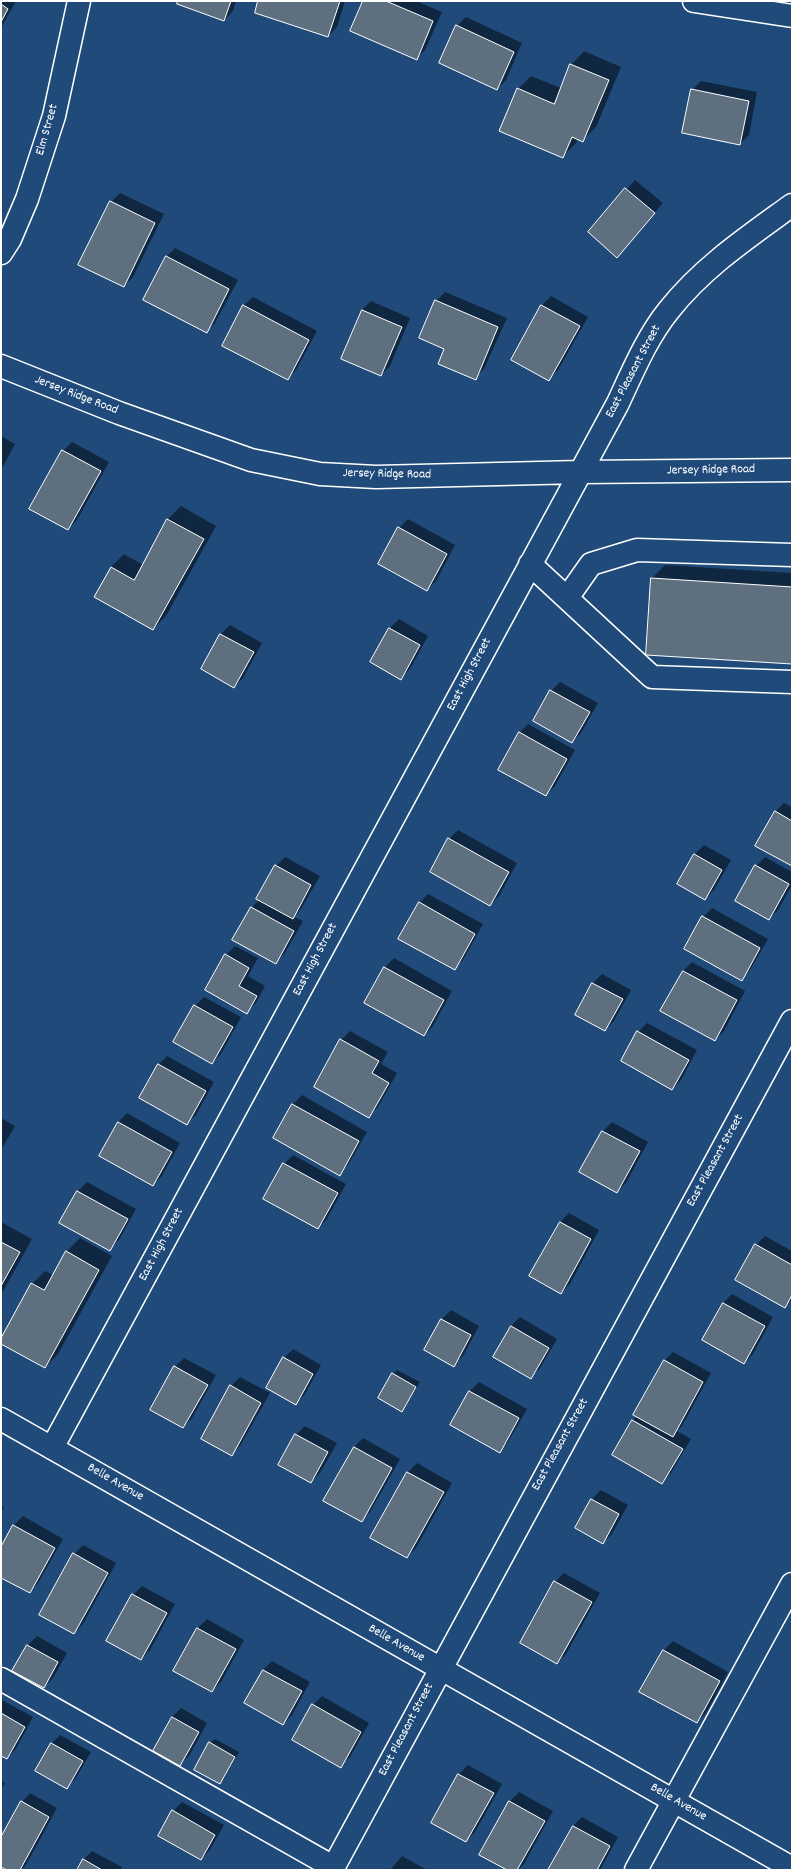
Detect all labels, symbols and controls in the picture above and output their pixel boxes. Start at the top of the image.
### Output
street label: Elm Street [33,103,63,157]
street label: East Pleasant Street [603,323,665,421]
street label: Jersey Ridge Road [32,373,120,419]
street label: Jersey Ridge Road [667,462,755,480]
street label: Jersey Ridge Road [343,466,431,484]
street label: East High Street [444,636,496,714]
street label: East High Street [290,921,342,999]
street label: East Pleasant Street [684,1112,748,1210]
street label: East High Street [136,1206,188,1284]
street label: East Pleasant Street [529,1396,593,1494]
street label: Belle Avenue [84,1461,146,1505]
street label: Belle Avenue [365,1622,427,1666]
street label: East Pleasant Street [376,1681,438,1779]
street label: Belle Avenue [647,1781,709,1825]

